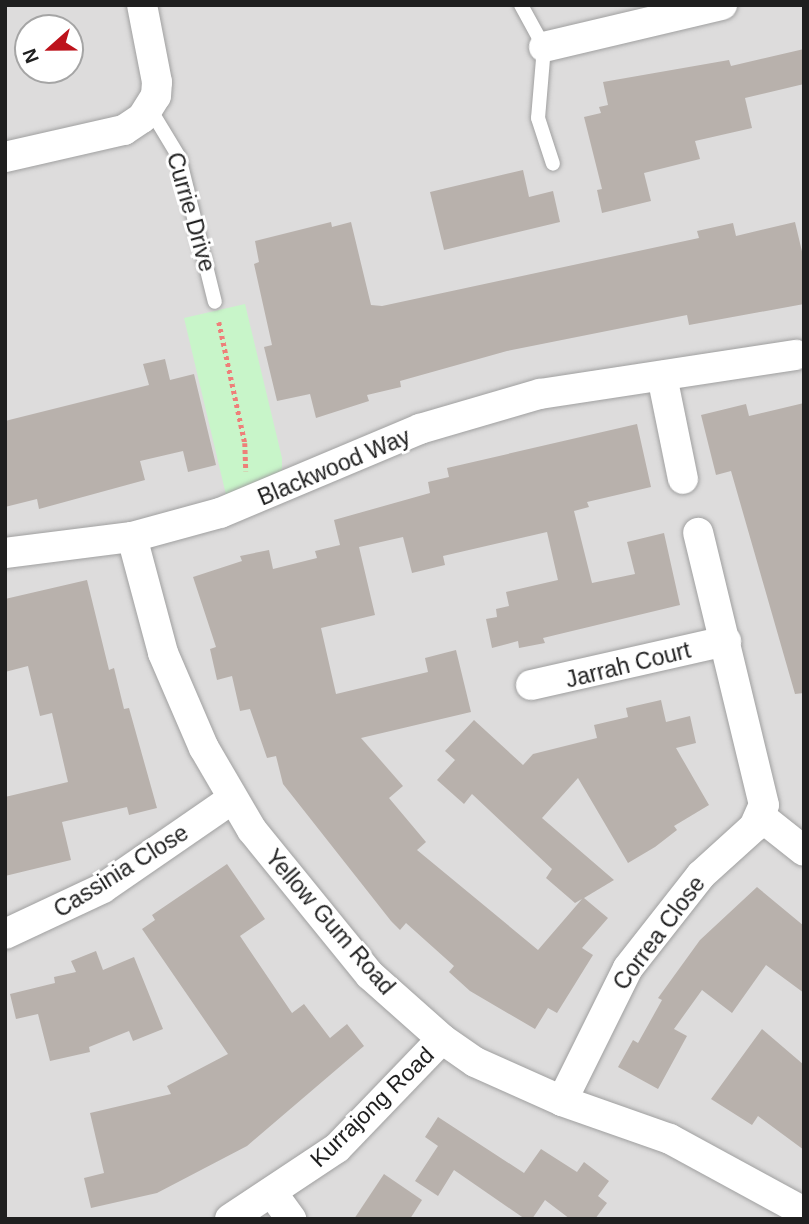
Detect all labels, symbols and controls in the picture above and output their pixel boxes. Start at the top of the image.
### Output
north arrow [14,14,84,84]
text: N [19,46,43,66]
street label: Currie Drive [161,149,221,275]
street label: Blackwood Way [254,422,414,512]
street label: Jarrah Court [563,636,693,694]
street label: Cassinia Close [49,819,193,923]
street label: Yellow Gum Road [259,844,401,1000]
street label: Correa Close [607,871,711,995]
street label: Kurrajong Road [304,1041,440,1173]

